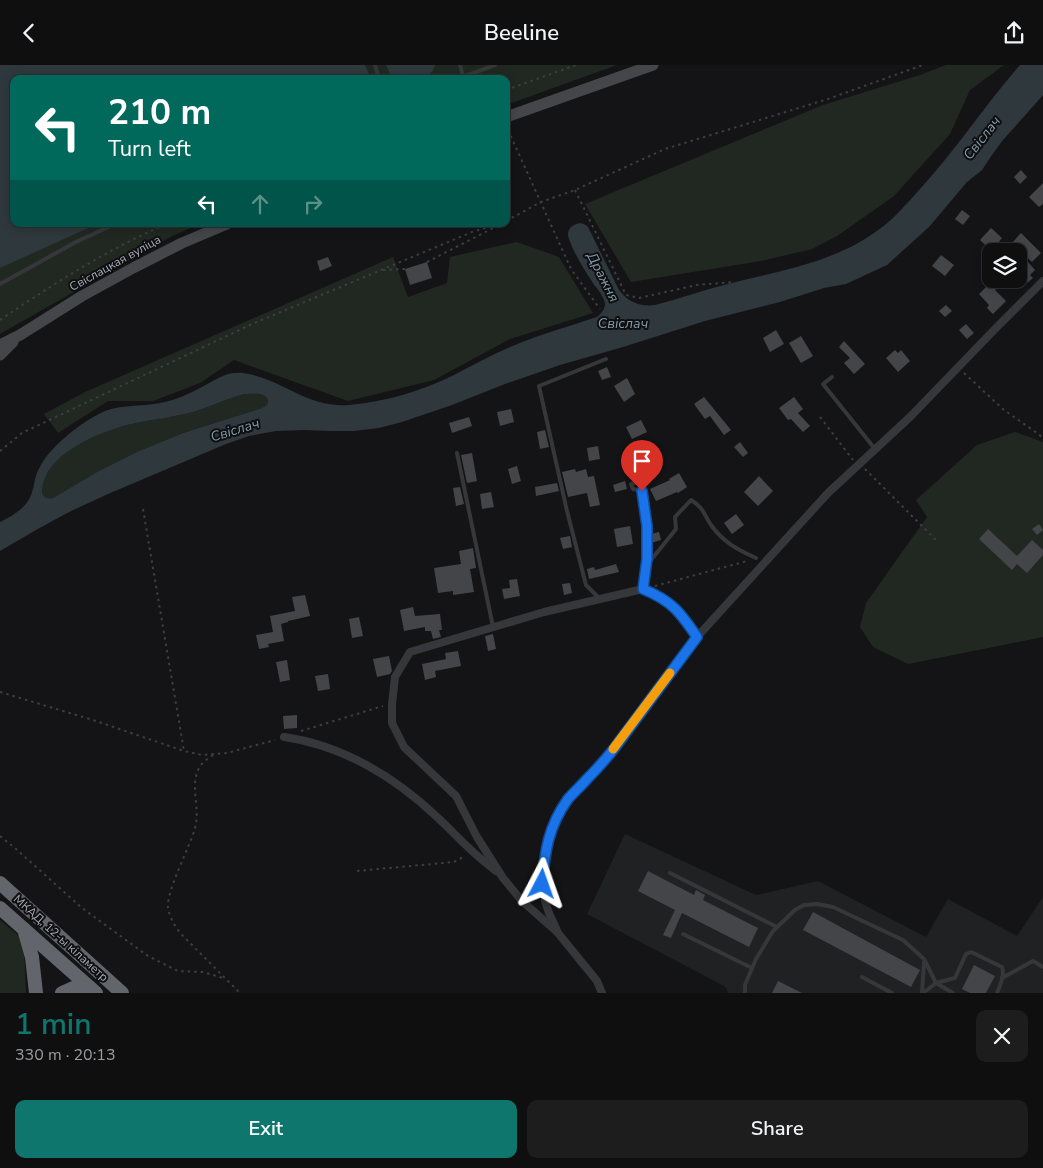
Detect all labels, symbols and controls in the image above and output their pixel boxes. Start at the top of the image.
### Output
text: Beeline [484,18,559,48]
icon: back [15,19,43,47]
icon: share [1000,19,1028,47]
text: 210 m [108,89,211,136]
icon: left [25,95,90,160]
water label: Свіслач [959,112,1005,164]
text: Turn left [108,134,191,164]
icon: left [193,190,221,218]
icon: ahead [246,190,274,218]
icon: right [299,190,327,218]
street label: Свіслацкая вуліца [67,231,163,295]
map controls [982,243,1027,288]
button: layers [982,243,1027,288]
water label: Дражня [582,248,624,305]
water label: Свіслач [598,314,648,333]
water label: Свіслач [208,413,262,446]
pin [621,440,663,491]
icon: arrive [628,447,656,475]
position arrow [515,857,567,909]
street label: МКАД, 12-ы кіламетр [10,891,112,985]
text: 1 min [15,1004,91,1045]
button: close [976,1010,1028,1062]
text: 330 m · 20:13 [15,1044,116,1066]
button: Exit [15,1100,517,1158]
button: Share [527,1100,1028,1158]

